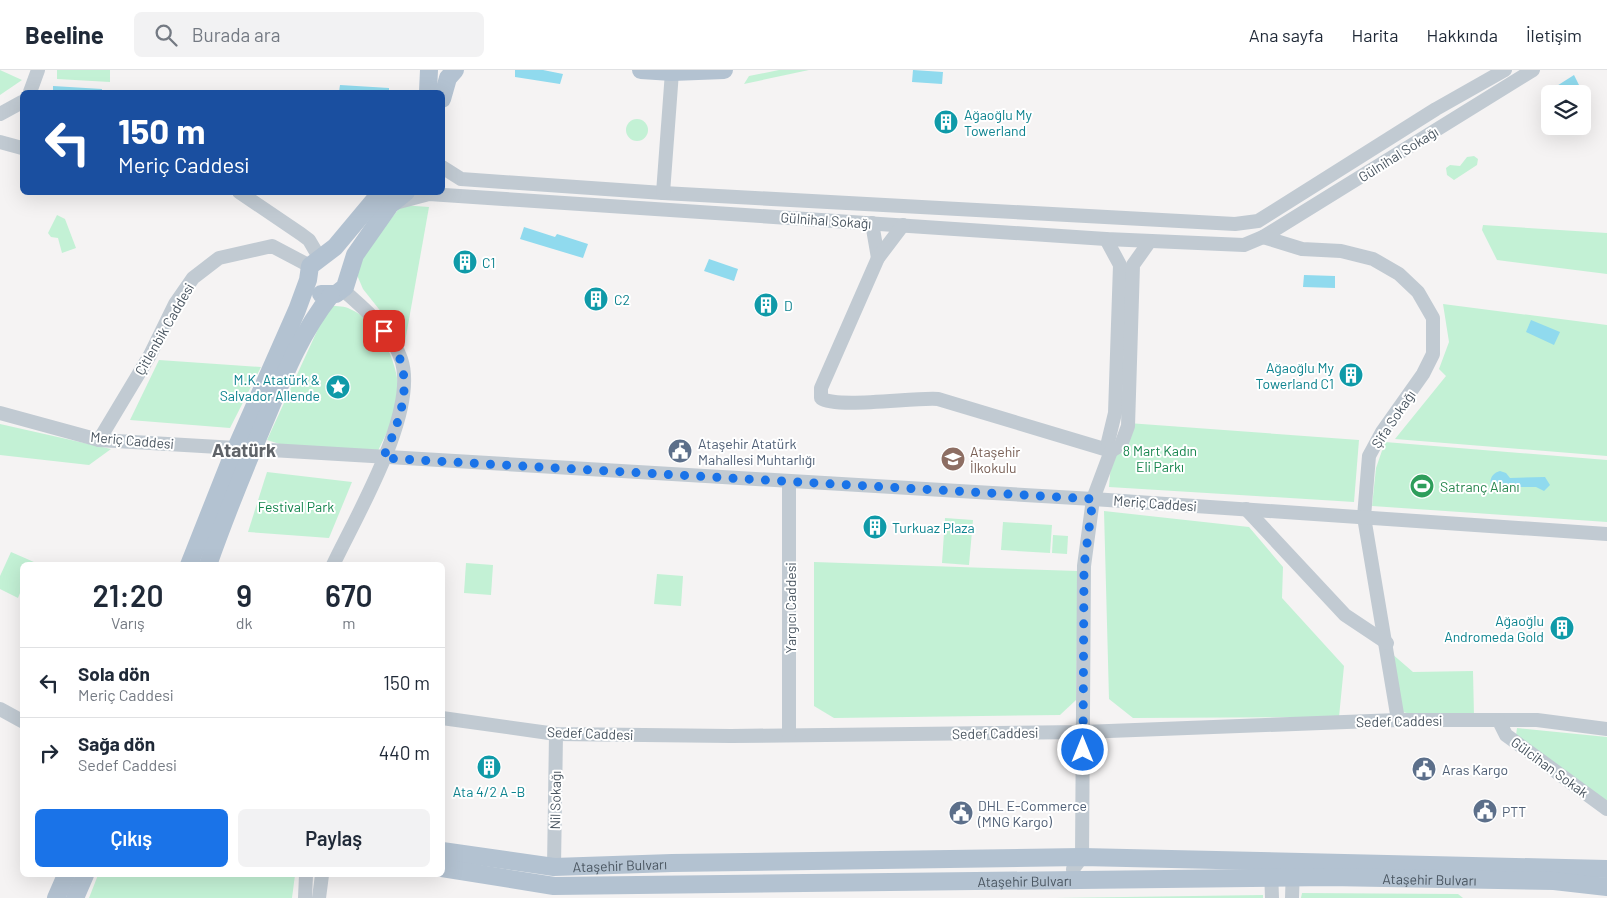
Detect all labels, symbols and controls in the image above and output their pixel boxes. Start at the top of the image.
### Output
search box [134,12,484,57]
text: Beeline [25,20,104,49]
icon: search [152,21,180,49]
text: Burada ara [192,23,280,46]
text: Ana sayfa [1249,24,1323,46]
text: Harita [1351,24,1399,46]
text: Hakkında [1427,24,1498,46]
text: İletişim [1526,24,1582,46]
map controls [1541,85,1591,135]
button: layers [1541,85,1591,135]
place label: Ağaoğlu My Towerland [964,106,1033,139]
text: 150 m [118,109,205,151]
building icon: Ağaoğlu My Towerland [933,109,959,135]
icon: left [35,110,100,175]
street label: Gülnihal Sokağı [1355,123,1441,185]
text: Meriç Caddesi [118,151,249,177]
street label: Gülnihal Sokağı [780,208,872,232]
building icon: C1 [452,249,478,275]
place label: C1 [482,254,495,271]
street label: Çitlenbik Caddesi [131,280,197,378]
building icon: C2 [583,286,609,312]
place label: C2 [614,291,630,308]
building icon: D [753,292,779,318]
place label: D [784,297,793,314]
pin [363,310,405,352]
icon: arrive [370,317,398,345]
place label: Ağaoğlu My Towerland C1 [1256,359,1335,392]
building icon: Ağaoğlu My Towerland C1 [1338,362,1364,388]
place label: M.K. Atatürk & Salvador Allende [220,371,320,404]
place icon: M.K. Atatürk & Salvador Allende [325,374,351,400]
street label: Şifa Sokağı [1367,387,1419,451]
street label: Meriç Caddesi [90,428,174,452]
place label: Ataşehir Atatürk Mahallesi Muhtarlığı [698,435,815,468]
district label: Atatürk [212,438,276,461]
public building icon: Ataşehir Atatürk Mahallesi Muhtarlığı [667,438,693,464]
park label: 8 Mart Kadın Eli Parkı [1123,442,1197,475]
place label: Ataşehir İlkokulu [970,443,1020,476]
school or university icon: Ataşehir İlkokulu [940,446,966,472]
sports icon: Satranç Alanı [1409,473,1435,499]
place label: Satranç Alanı [1440,478,1519,495]
street label: Meriç Caddesi [1113,492,1197,514]
park label: Festival Park [258,498,334,515]
building icon: Turkuaz Plaza [862,514,888,540]
place label: Turkuaz Plaza [892,519,975,536]
street label: Yargıcı Caddesi [782,563,799,653]
text: 21:20 [92,577,163,613]
text: 9 [236,577,252,613]
text: 670 [325,577,373,613]
place label: Ağaoğlu Andromeda Gold [1444,612,1544,645]
text: Varış [111,613,145,632]
text: dk [236,613,253,632]
text: m [342,613,355,632]
building icon: Ağaoğlu Andromeda Gold [1549,615,1575,641]
text: Sola dön [78,662,150,685]
icon: left [35,669,63,697]
text: 150 m [383,671,430,694]
text: Meriç Caddesi [78,685,173,704]
street label: Sedef Caddesi [1356,712,1442,730]
street label: Sedef Caddesi [547,723,633,743]
position arrow [1056,723,1108,775]
street label: Sedef Caddesi [952,724,1038,742]
text: Sağa dön [78,732,155,755]
street label: Gülcihan Sokak [1508,733,1592,801]
icon: right [35,739,63,767]
text: 440 m [379,741,430,764]
building icon: Ata 4/2 A -B [476,754,502,780]
text: Sedef Caddesi [78,755,177,774]
public building icon: Aras Kargo [1411,756,1437,782]
place label: Aras Kargo [1442,761,1508,778]
street label: Nil Sokağı [546,770,564,830]
place label: Ata 4/2 A -B [453,783,525,800]
place label: DHL E-Commerce (MNG Kargo) [977,797,1087,830]
public building icon: PTT [1472,798,1498,824]
public building icon: DHL E-Commerce (MNG Kargo) [948,800,974,826]
place label: PTT [1502,803,1526,820]
button: Çıkış [35,809,228,867]
button: Paylaş [238,809,430,867]
street label: Ataşehir Bulvarı [572,855,667,875]
street label: Ataşehir Bulvarı [1382,869,1477,888]
street label: Ataşehir Bulvarı [977,871,1072,890]

